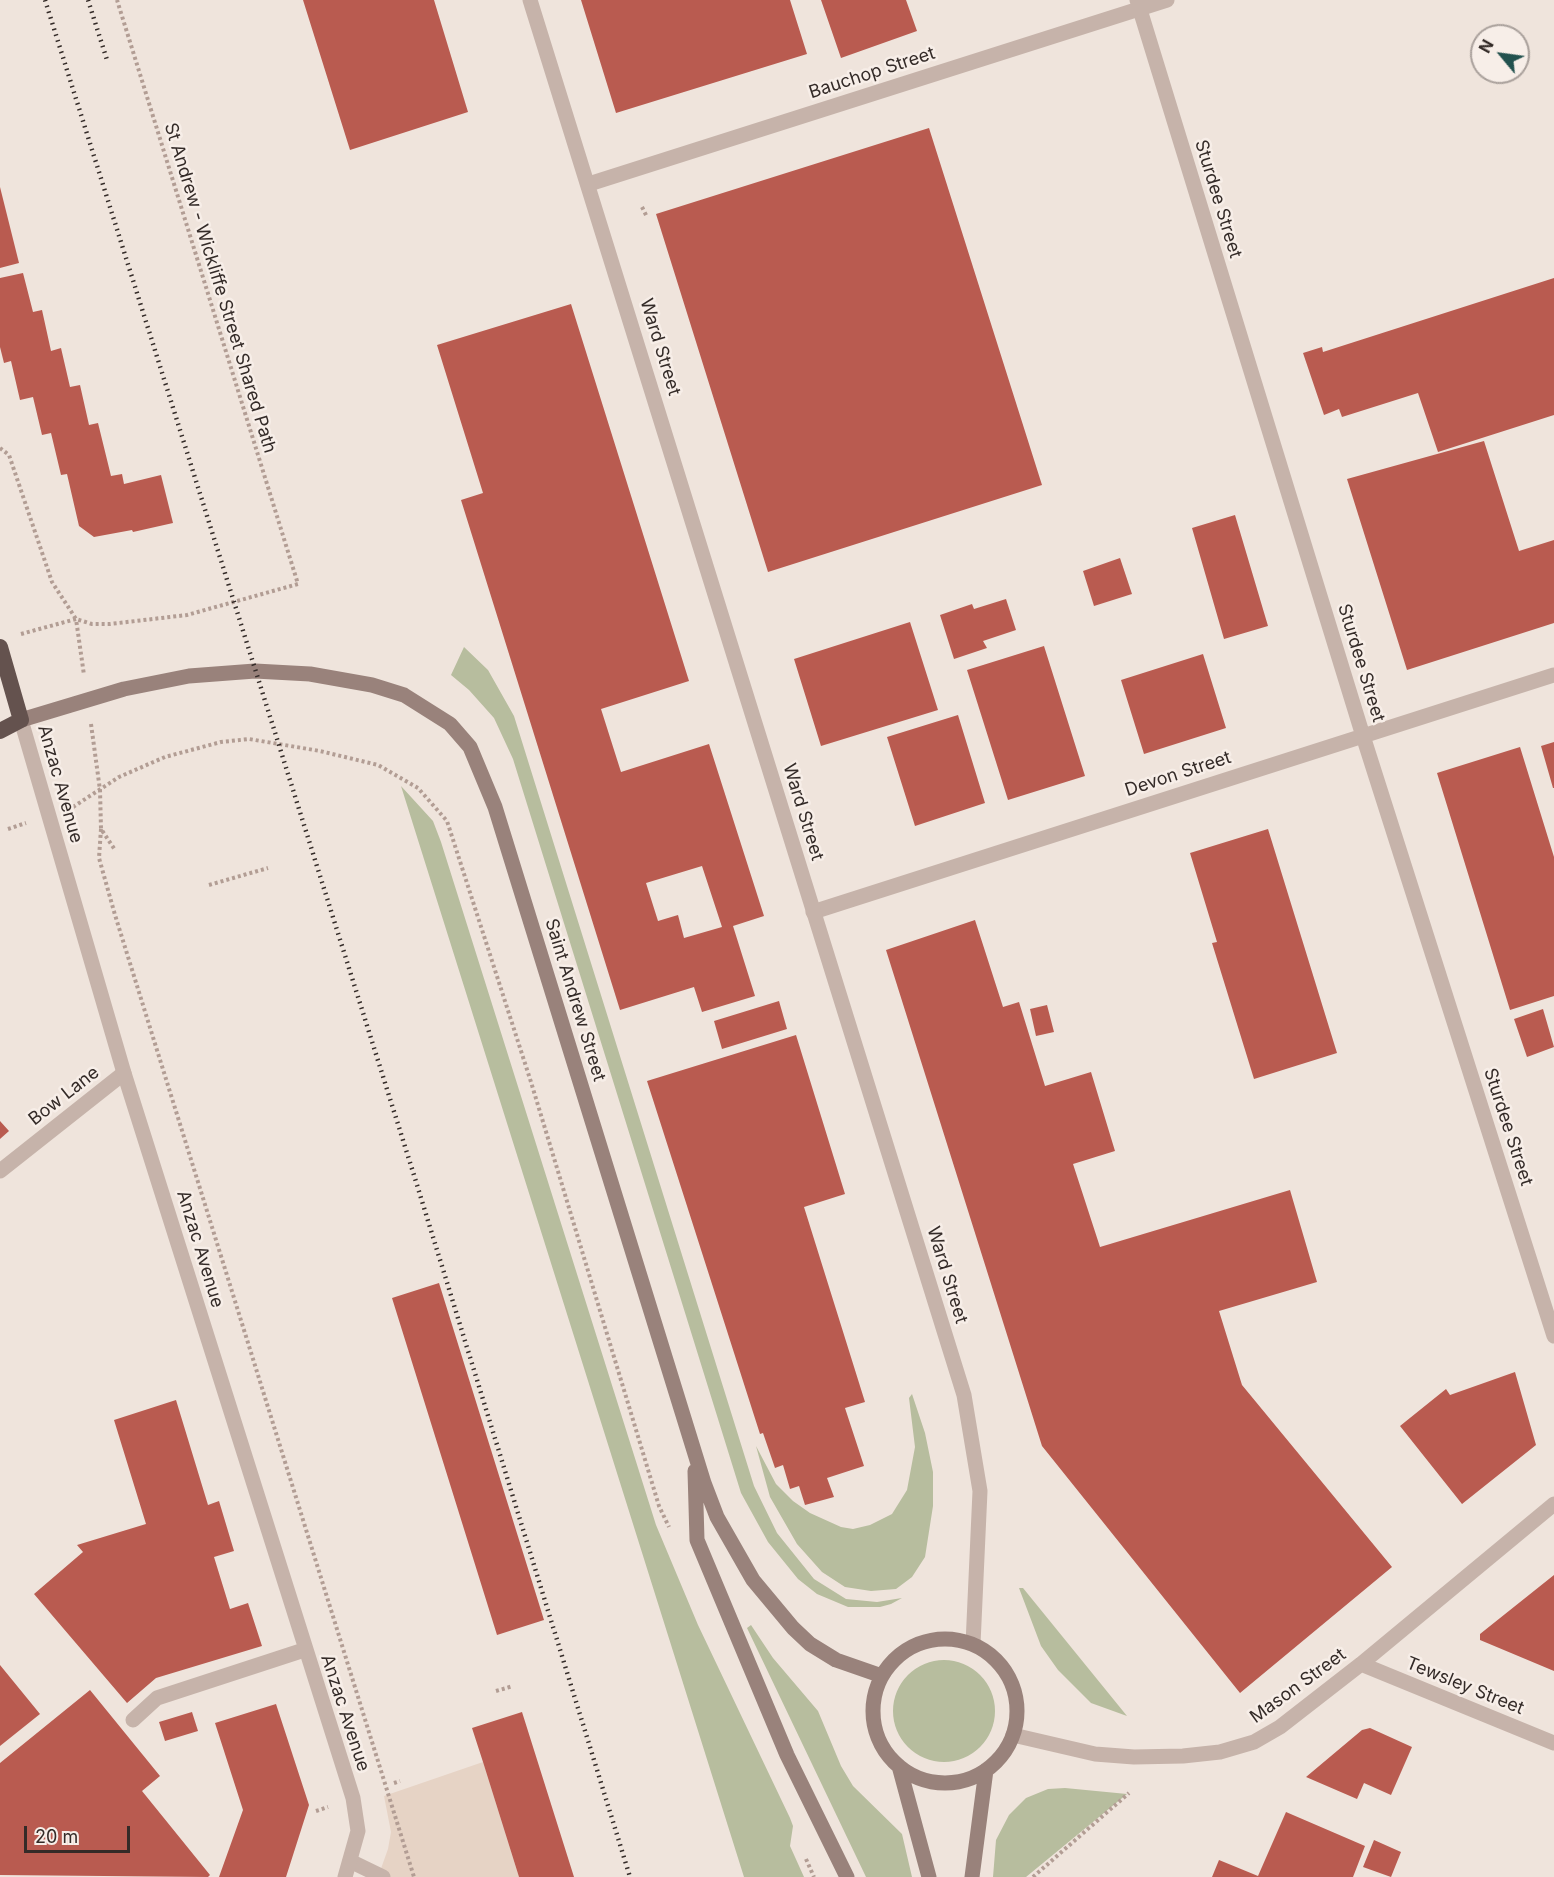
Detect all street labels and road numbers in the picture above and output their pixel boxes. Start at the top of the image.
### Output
street label: Bauchop Street [806,42,938,104]
street label: St Andrew - Wickliffe Street Shared Path [159,120,281,456]
street label: Sturdee Street [1190,137,1246,261]
street label: Ward Street [635,296,685,398]
street label: Sturdee Street [1333,601,1389,725]
street label: Anzac Avenue [33,723,87,845]
street label: Devon Street [1122,747,1234,801]
street label: Ward Street [778,761,828,863]
street label: Saint Andrew Street [540,916,610,1084]
street label: Bow Lane [24,1062,104,1130]
street label: Sturdee Street [1479,1065,1537,1189]
street label: Anzac Avenue [172,1188,228,1310]
street label: Ward Street [922,1224,972,1326]
street label: Mason Street [1246,1644,1350,1728]
street label: Anzac Avenue [316,1652,374,1774]
street label: Tewsley Street [1403,1653,1527,1719]

